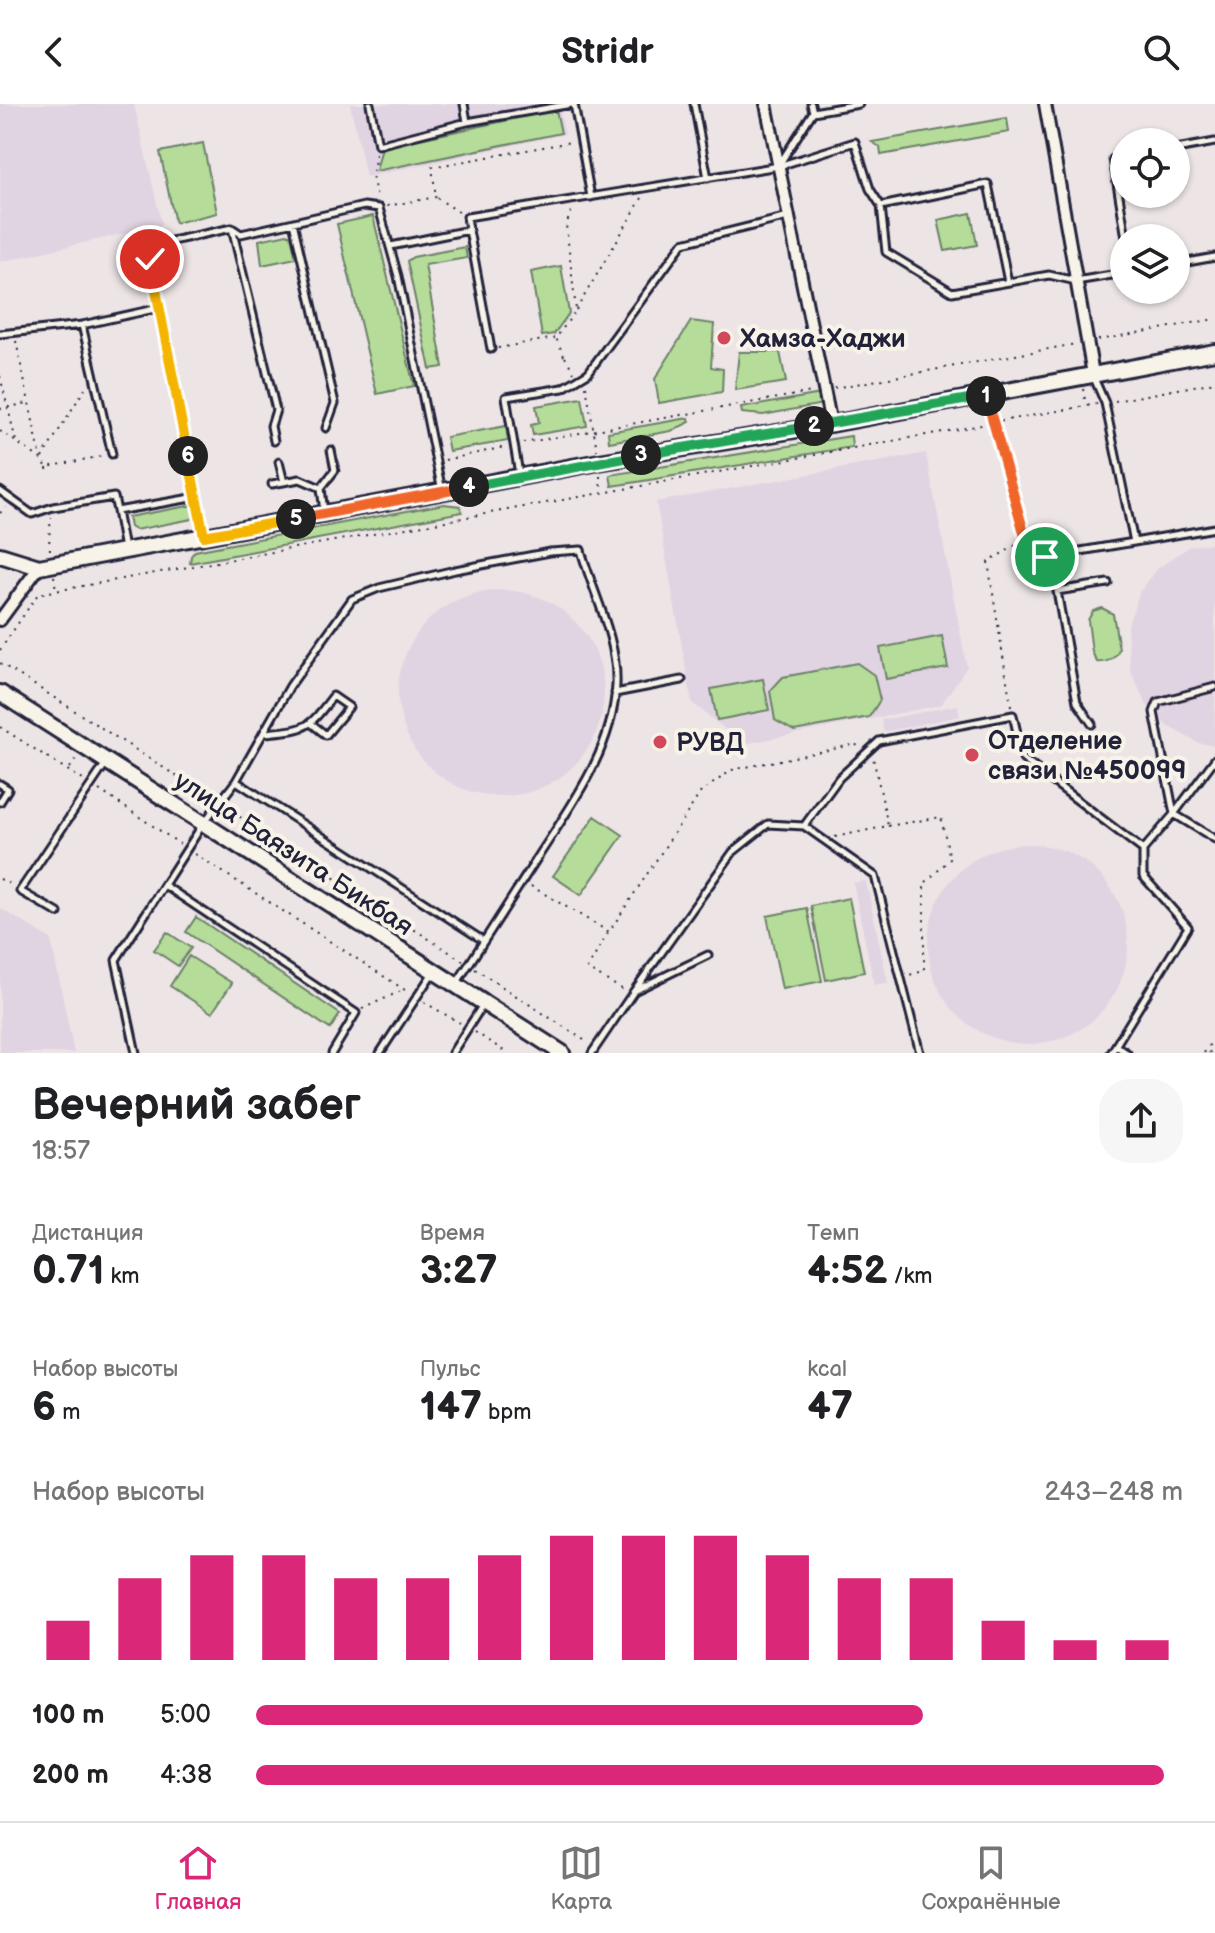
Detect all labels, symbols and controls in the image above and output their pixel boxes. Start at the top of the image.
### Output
icon: back [32,30,76,74]
icon: search [1139,30,1183,74]
text: Stridr [561,31,654,74]
map controls [1110,128,1190,304]
button: locate [1110,128,1190,208]
button: layers [1110,224,1190,304]
pin [116,225,184,293]
icon: check [128,237,172,281]
place label: Хамза-Хаджи [739,324,906,355]
marker: Хамза-Хаджи [715,329,733,347]
pin: 1 [966,376,1006,416]
text: 1 [981,382,991,409]
pin: 2 [794,406,834,446]
text: 2 [807,412,821,439]
pin: 3 [621,435,661,475]
pin: 6 [168,436,208,476]
text: 3 [635,441,647,468]
text: 6 [181,442,195,469]
pin: 4 [449,467,489,507]
text: 4 [463,473,475,500]
pin: 5 [276,499,316,539]
text: 5 [290,505,302,532]
pin [1011,523,1079,591]
icon: arrive [1023,535,1067,579]
place label: Отделение связи №450099 [988,726,1187,787]
place label: РУВД [676,728,744,759]
marker: РУВД [651,733,669,751]
marker: Отделение связи №450099 [963,746,981,764]
street label: улица Баязита Бикбая [168,766,418,943]
text: Вечерний забег [32,1079,361,1132]
button: share [1099,1079,1183,1163]
text: 18:57 [32,1136,90,1167]
text: Дистанция [32,1220,143,1247]
text: Время [420,1220,485,1247]
text: Темп [807,1220,860,1247]
text: 0.71 [32,1247,105,1295]
text: 3:27 [420,1247,498,1295]
text: 4:52 [807,1247,888,1295]
text: km [105,1263,140,1290]
text: /km [888,1263,932,1290]
text: Набор высоты [32,1356,178,1383]
text: Пульс [420,1356,480,1383]
text: kcal [807,1356,847,1383]
text: 6 [32,1383,56,1431]
text: 147 [420,1383,482,1431]
text: 47 [807,1383,853,1431]
text: m [56,1399,80,1426]
text: bpm [482,1399,531,1426]
text: Набор высоты [32,1477,205,1508]
text: 243–248 m [1045,1477,1183,1508]
text: 100 m [32,1700,105,1731]
text: 5:00 [160,1700,211,1731]
text: 200 m [32,1760,109,1791]
text: 4:38 [160,1760,212,1791]
tab: Главная [155,1841,241,1916]
tab: Карта [550,1841,612,1916]
tab: Сохранённые [921,1841,1060,1916]

